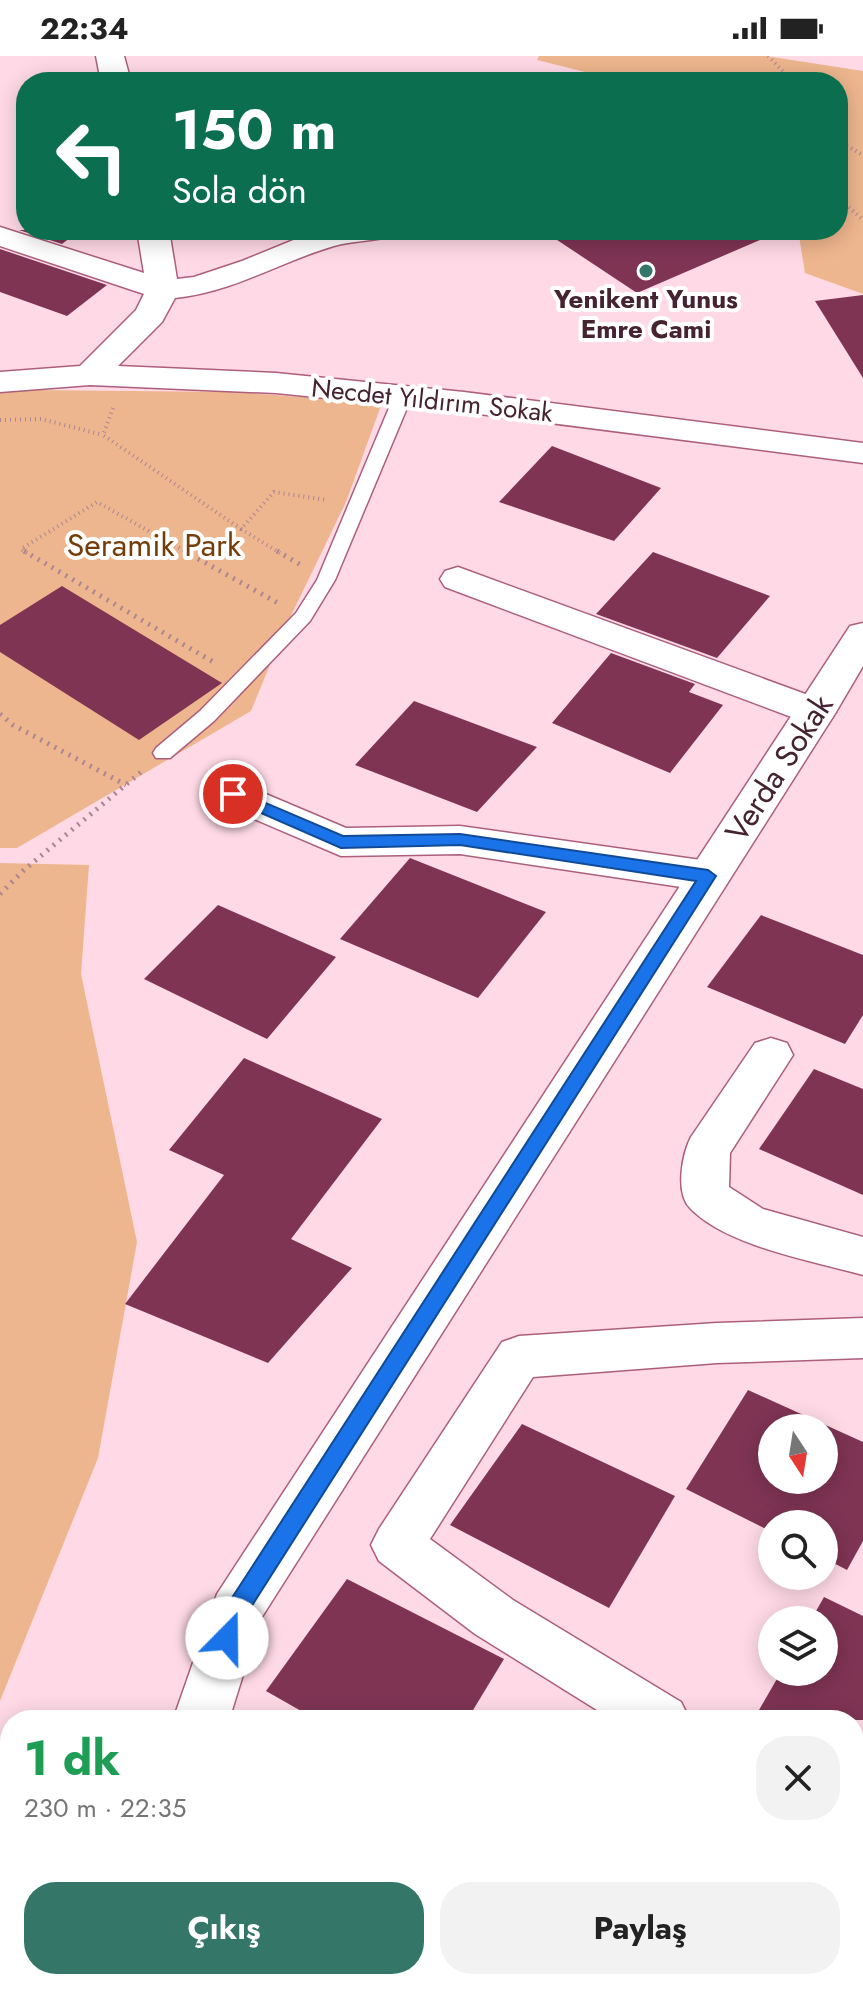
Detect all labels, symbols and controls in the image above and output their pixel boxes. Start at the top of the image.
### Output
text: 22:34 [40,7,129,50]
text: 150 m [172,89,336,170]
icon: left [40,104,144,208]
text: Sola dön [172,164,307,216]
marker: Yenikent Yunus Emre Cami [637,262,655,280]
place label: Yenikent Yunus Emre Cami [553,280,738,348]
street label: Necdet Yıldırım Sokak [309,368,555,432]
park label: Seramik Park [67,522,242,568]
street label: Verda Sokak [714,684,844,851]
pin [199,760,267,828]
icon: arrive [211,772,255,816]
north arrow [758,1414,838,1494]
map controls [758,1414,838,1686]
button: search [758,1510,838,1590]
position arrow [185,1596,269,1680]
button: layers [758,1606,838,1686]
text: 1 dk [24,1724,120,1793]
button: close [756,1736,840,1820]
text: 230 m · 22:35 [24,1789,186,1827]
button: Çıkış [24,1882,424,1974]
button: Paylaş [440,1882,840,1974]

